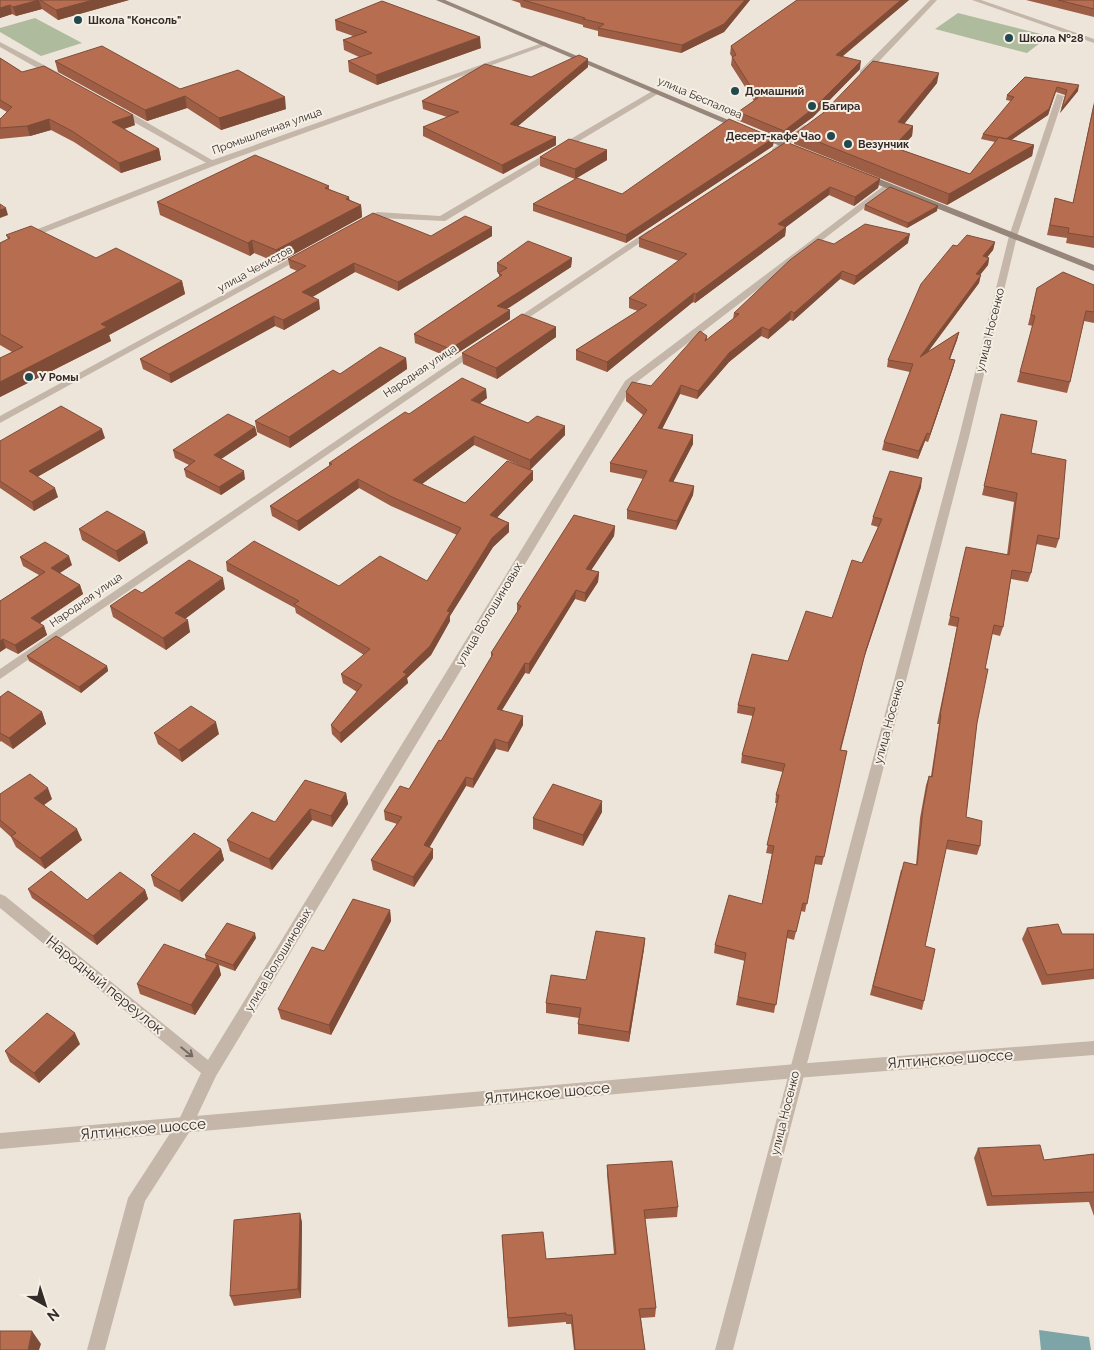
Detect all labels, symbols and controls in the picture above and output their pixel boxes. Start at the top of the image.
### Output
marker: Школа "Консоль" [72,14,84,26]
place label: Школа "Консоль" [88,14,181,27]
marker: Школа №28 [1003,32,1015,44]
place label: Школа №28 [1019,32,1084,45]
street label: улица Беспалова [656,74,744,122]
marker: Домашний [729,85,741,97]
place label: Домашний [745,85,805,98]
marker: Багира [806,100,818,112]
place label: Багира [822,100,860,113]
street label: Промышленная улица [210,105,324,157]
place label: Десерт-кафе Чао [726,130,821,143]
marker: Десерт-кафе Чао [825,130,837,142]
marker: Везунчик [842,138,854,150]
place label: Везунчик [858,138,910,151]
street label: улица Чекистов [215,243,295,295]
street label: улица Носенко [973,286,1007,374]
street label: Народная улица [381,342,459,400]
marker: У Ромы [23,371,35,383]
place label: У Ромы [38,371,79,384]
street label: улица Волошиновых [453,560,525,668]
street label: Народная улица [47,570,125,630]
street label: улица Носенко [871,678,907,766]
street label: улица Волошиновых [242,906,314,1014]
street label: Народный переулок [43,932,168,1038]
street label: Ялтинское шоссе [886,1046,1014,1072]
one-way arrow [181,1047,194,1058]
street label: улица Носенко [768,1069,802,1157]
street label: Ялтинское шоссе [483,1079,611,1107]
street label: Ялтинское шоссе [79,1115,207,1143]
north arrow [20,1280,70,1330]
text: N [44,1306,62,1325]

